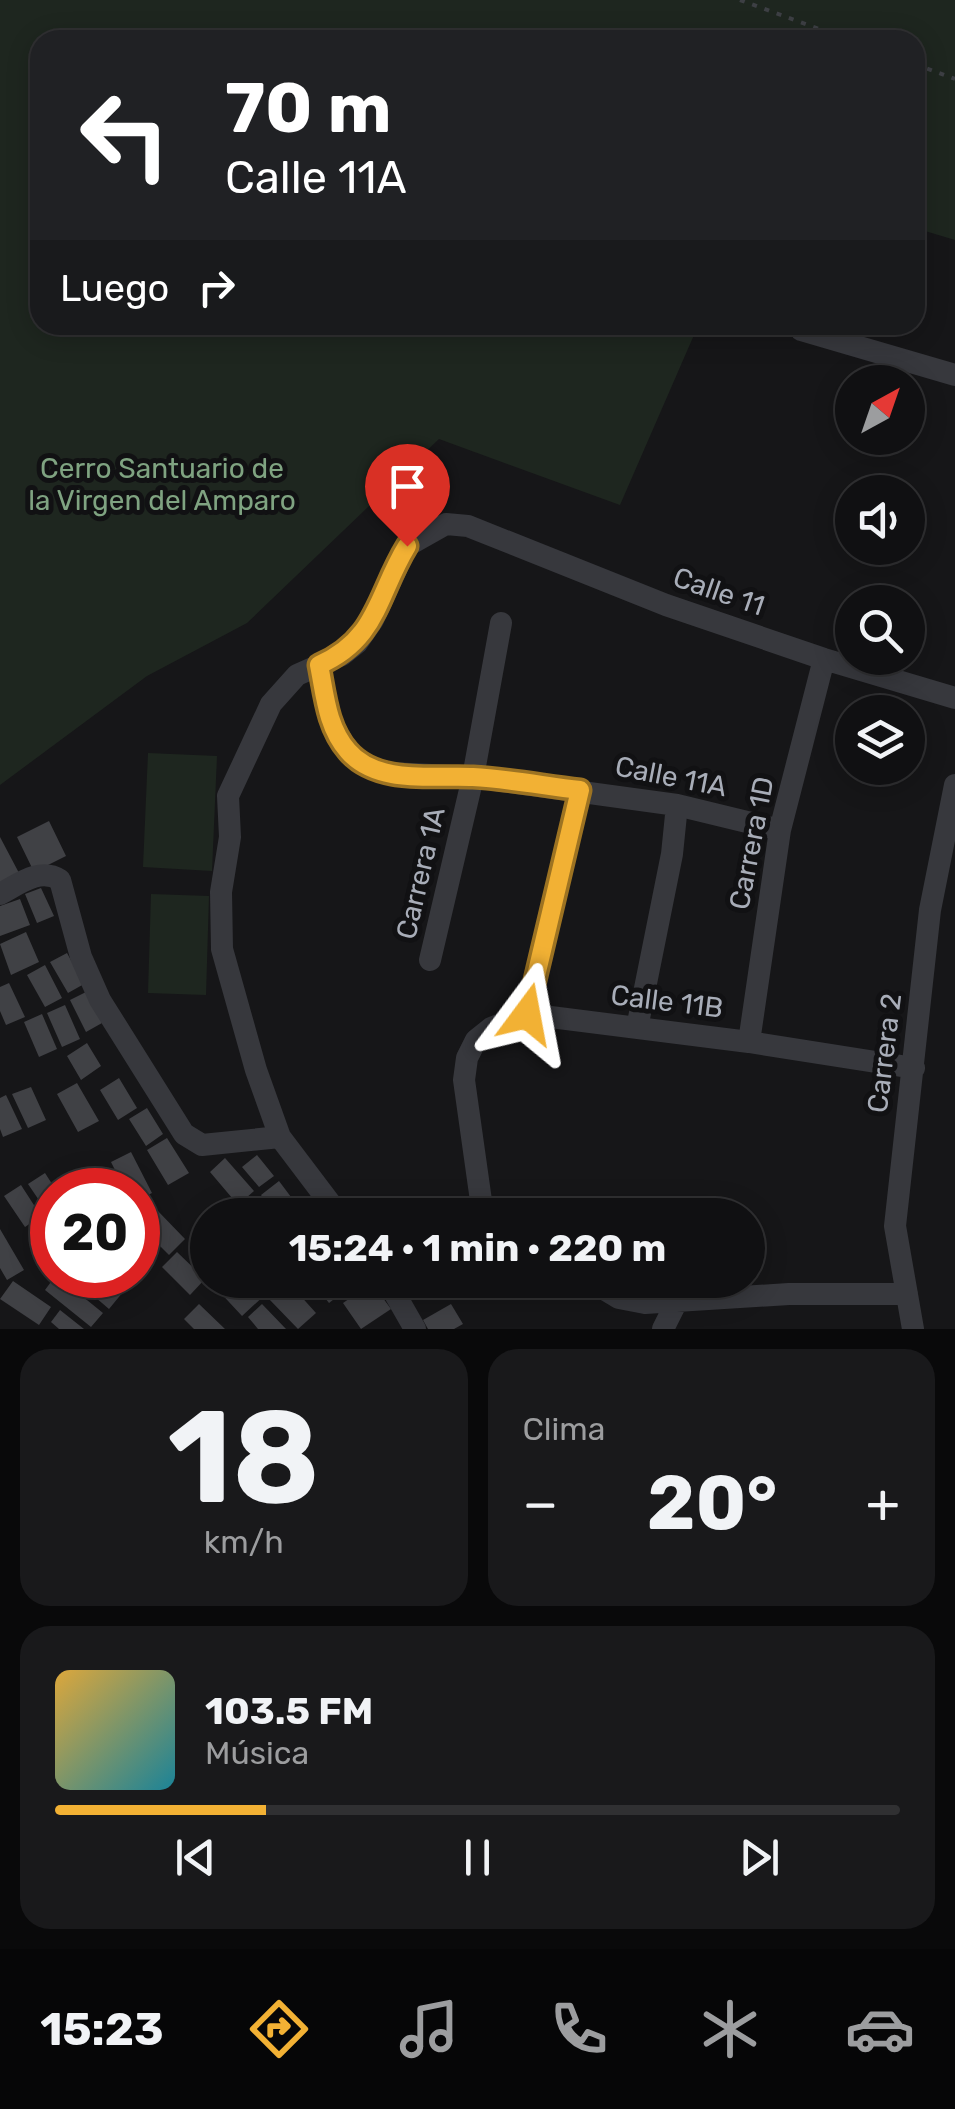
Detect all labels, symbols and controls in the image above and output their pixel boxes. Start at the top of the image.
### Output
text: 70 m [225,67,392,150]
icon: left [60,70,190,200]
text: Calle 11A [225,151,407,204]
icon: right [189,260,244,315]
text: Luego [60,265,169,311]
north arrow [835,365,925,455]
map controls [835,365,925,785]
pin [365,444,450,547]
park label: Cerro Santuario de la Virgen del Amparo [28,452,296,517]
icon: arrive [380,459,435,514]
button: sound [835,475,925,565]
street label: Calle 11 [669,561,769,622]
button: search [835,585,925,675]
button: layers [835,695,925,785]
street label: Calle 11A [612,750,730,804]
street label: Carrera 1D [722,774,781,912]
street label: Carrera 1A [389,804,452,942]
position arrow [475,962,579,1066]
street label: Calle 11B [609,978,725,1025]
street label: Carrera 2 [861,992,908,1115]
speed limit sign: 20 [30,1168,160,1298]
text: 15:24 · 1 min · 220 m [289,1225,666,1271]
text: 18 [167,1380,320,1535]
text: Clima [523,1410,605,1448]
text: 20° [647,1459,777,1548]
text: − [523,1471,558,1536]
text: + [866,1471,900,1536]
text: km/h [204,1523,284,1561]
text: 103.5 FM [205,1688,373,1734]
text: Música [205,1734,309,1772]
icon: previous [168,1830,223,1885]
icon: pause [450,1830,505,1885]
icon: next [732,1830,787,1885]
icon: directions [244,1994,314,2064]
icon: music [394,1994,464,2064]
icon: phone [544,1994,614,2064]
icon: climate [695,1994,765,2064]
icon: car [845,1994,915,2064]
text: 15:23 [40,2003,164,2056]

